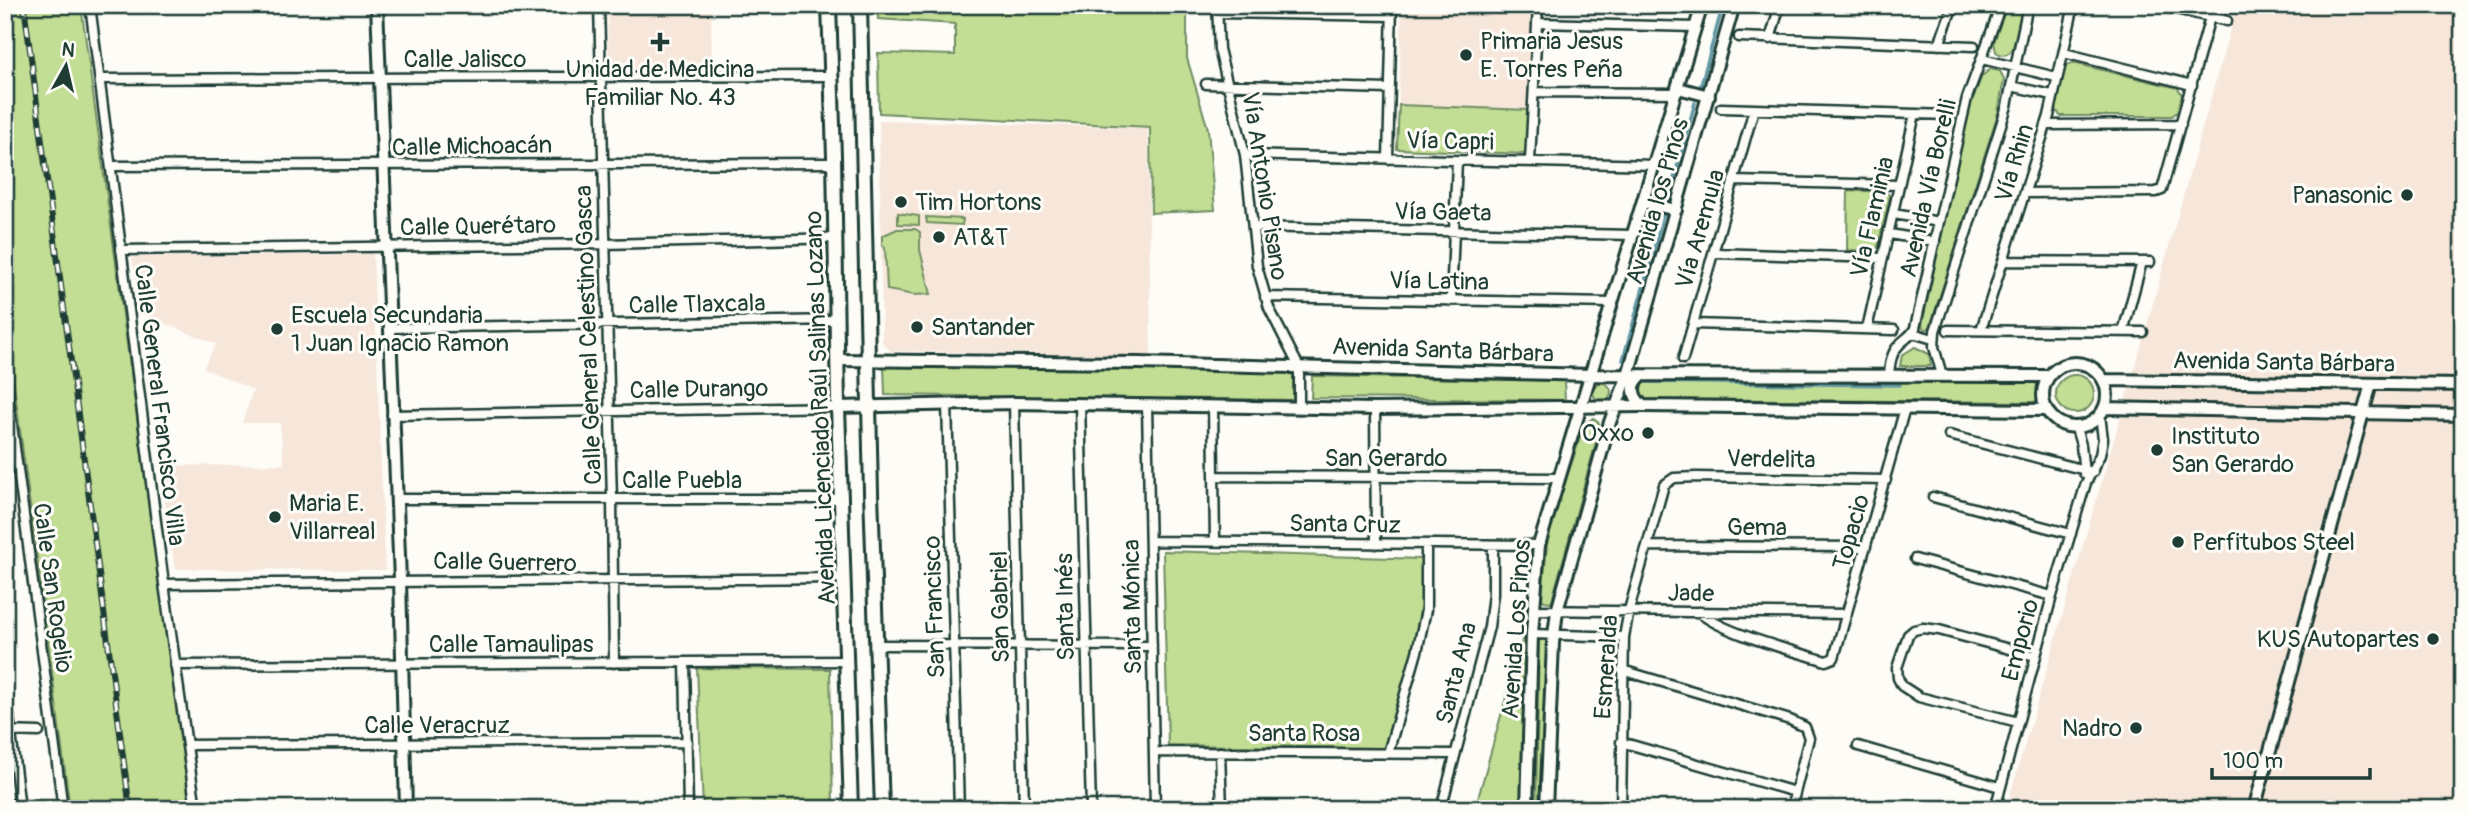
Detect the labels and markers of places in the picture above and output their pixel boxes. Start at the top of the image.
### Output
place label: Primaria Jesus E. Torres Peña [1480,27,1623,84]
marker: Unidad de Medicina Familiar No. 43 [650,32,670,52]
marker: Primaria Jesus E. Torres Peña [1458,47,1474,63]
place label: Unidad de Medicina Familiar No. 43 [566,55,754,112]
place label: Panasonic [2292,181,2393,210]
marker: Panasonic [2399,187,2415,203]
place label: Tim Hortons [915,188,1042,217]
marker: Tim Hortons [893,194,909,210]
place label: AT&T [953,223,1008,252]
marker: AT&T [931,229,947,245]
place label: Escuela Secundaria 1 Juan Ignacio Ramon [291,301,509,358]
place label: Santander [931,313,1035,342]
marker: Santander [909,319,925,335]
marker: Escuela Secundaria 1 Juan Ignacio Ramon [269,321,285,337]
place label: Oxxo [1582,419,1634,448]
place label: Instituto San Gerardo [2171,422,2294,479]
marker: Oxxo [1640,425,1656,441]
marker: Instituto San Gerardo [2149,442,2165,458]
place label: Maria E. Villarreal [289,489,376,546]
marker: Maria E. Villarreal [267,509,283,525]
place label: Perfitubos Steel [2192,528,2355,557]
marker: Perfitubos Steel [2170,534,2186,550]
place label: KUS Autopartes [2257,625,2419,654]
marker: KUS Autopartes [2425,631,2441,647]
place label: Nadro [2062,714,2122,743]
marker: Nadro [2128,720,2144,736]

